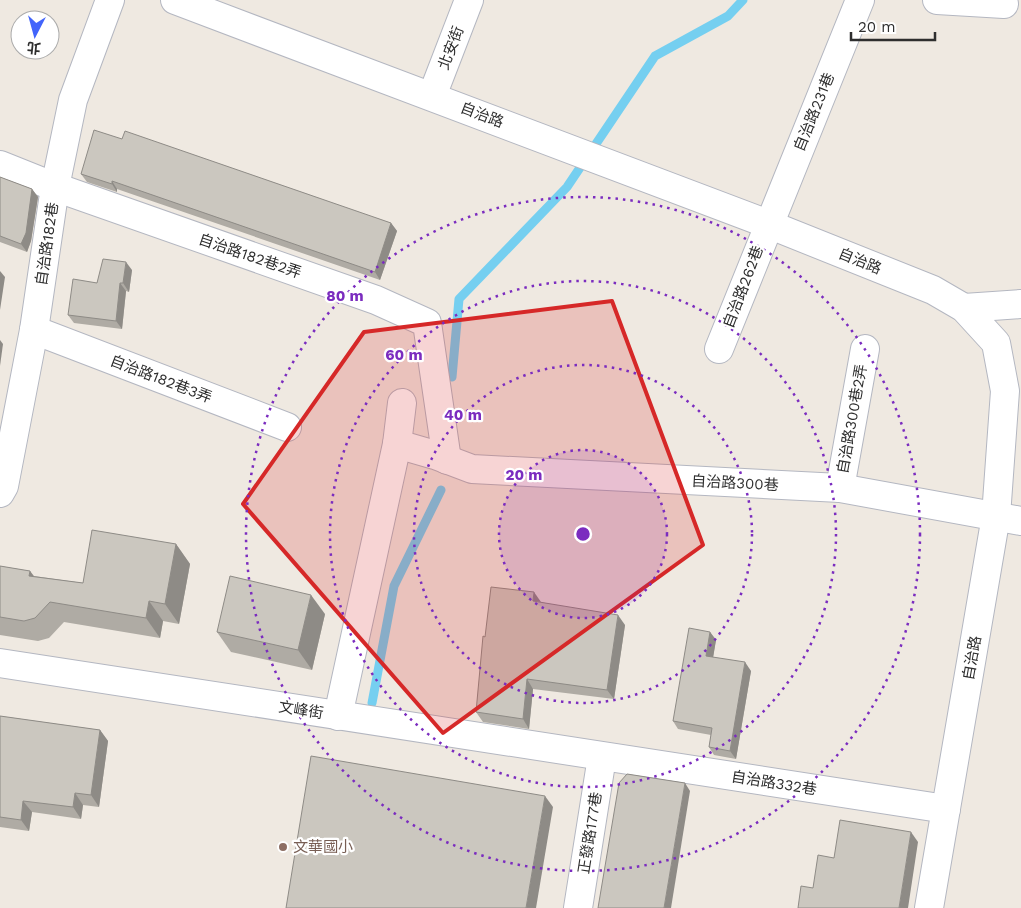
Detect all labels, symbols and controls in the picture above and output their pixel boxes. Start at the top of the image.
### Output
north arrow [10,10,60,60]
scale bar [851,10,935,42]
text: 20 m [858,18,896,36]
street label: 北安街 [435,24,467,72]
text: 北 [26,39,41,57]
street label: 自治路231巷 [790,70,838,154]
street label: 自治路 [458,99,506,131]
street label: 自治路182巷 [32,201,62,287]
street label: 自治路182巷2弄 [196,230,304,282]
street label: 自治路262巷 [719,243,767,331]
street label: 自治路 [836,244,884,278]
text: 80 m [326,287,364,305]
text: 60 m [385,346,423,364]
street label: 自治路182巷3弄 [108,351,214,407]
street label: 自治路300巷2弄 [833,363,871,475]
text: 40 m [444,406,482,424]
text: 20 m [505,466,543,484]
street label: 自治路300巷 [691,472,779,494]
centre of rings [574,525,592,543]
street label: 自治路 [959,634,985,682]
street label: 文峰街 [277,698,325,722]
street label: 自治路332巷 [730,767,818,799]
street label: 正發路177巷 [575,791,605,875]
place label: 文華國小 [293,838,353,856]
marker: 文華國小 [277,841,289,853]

